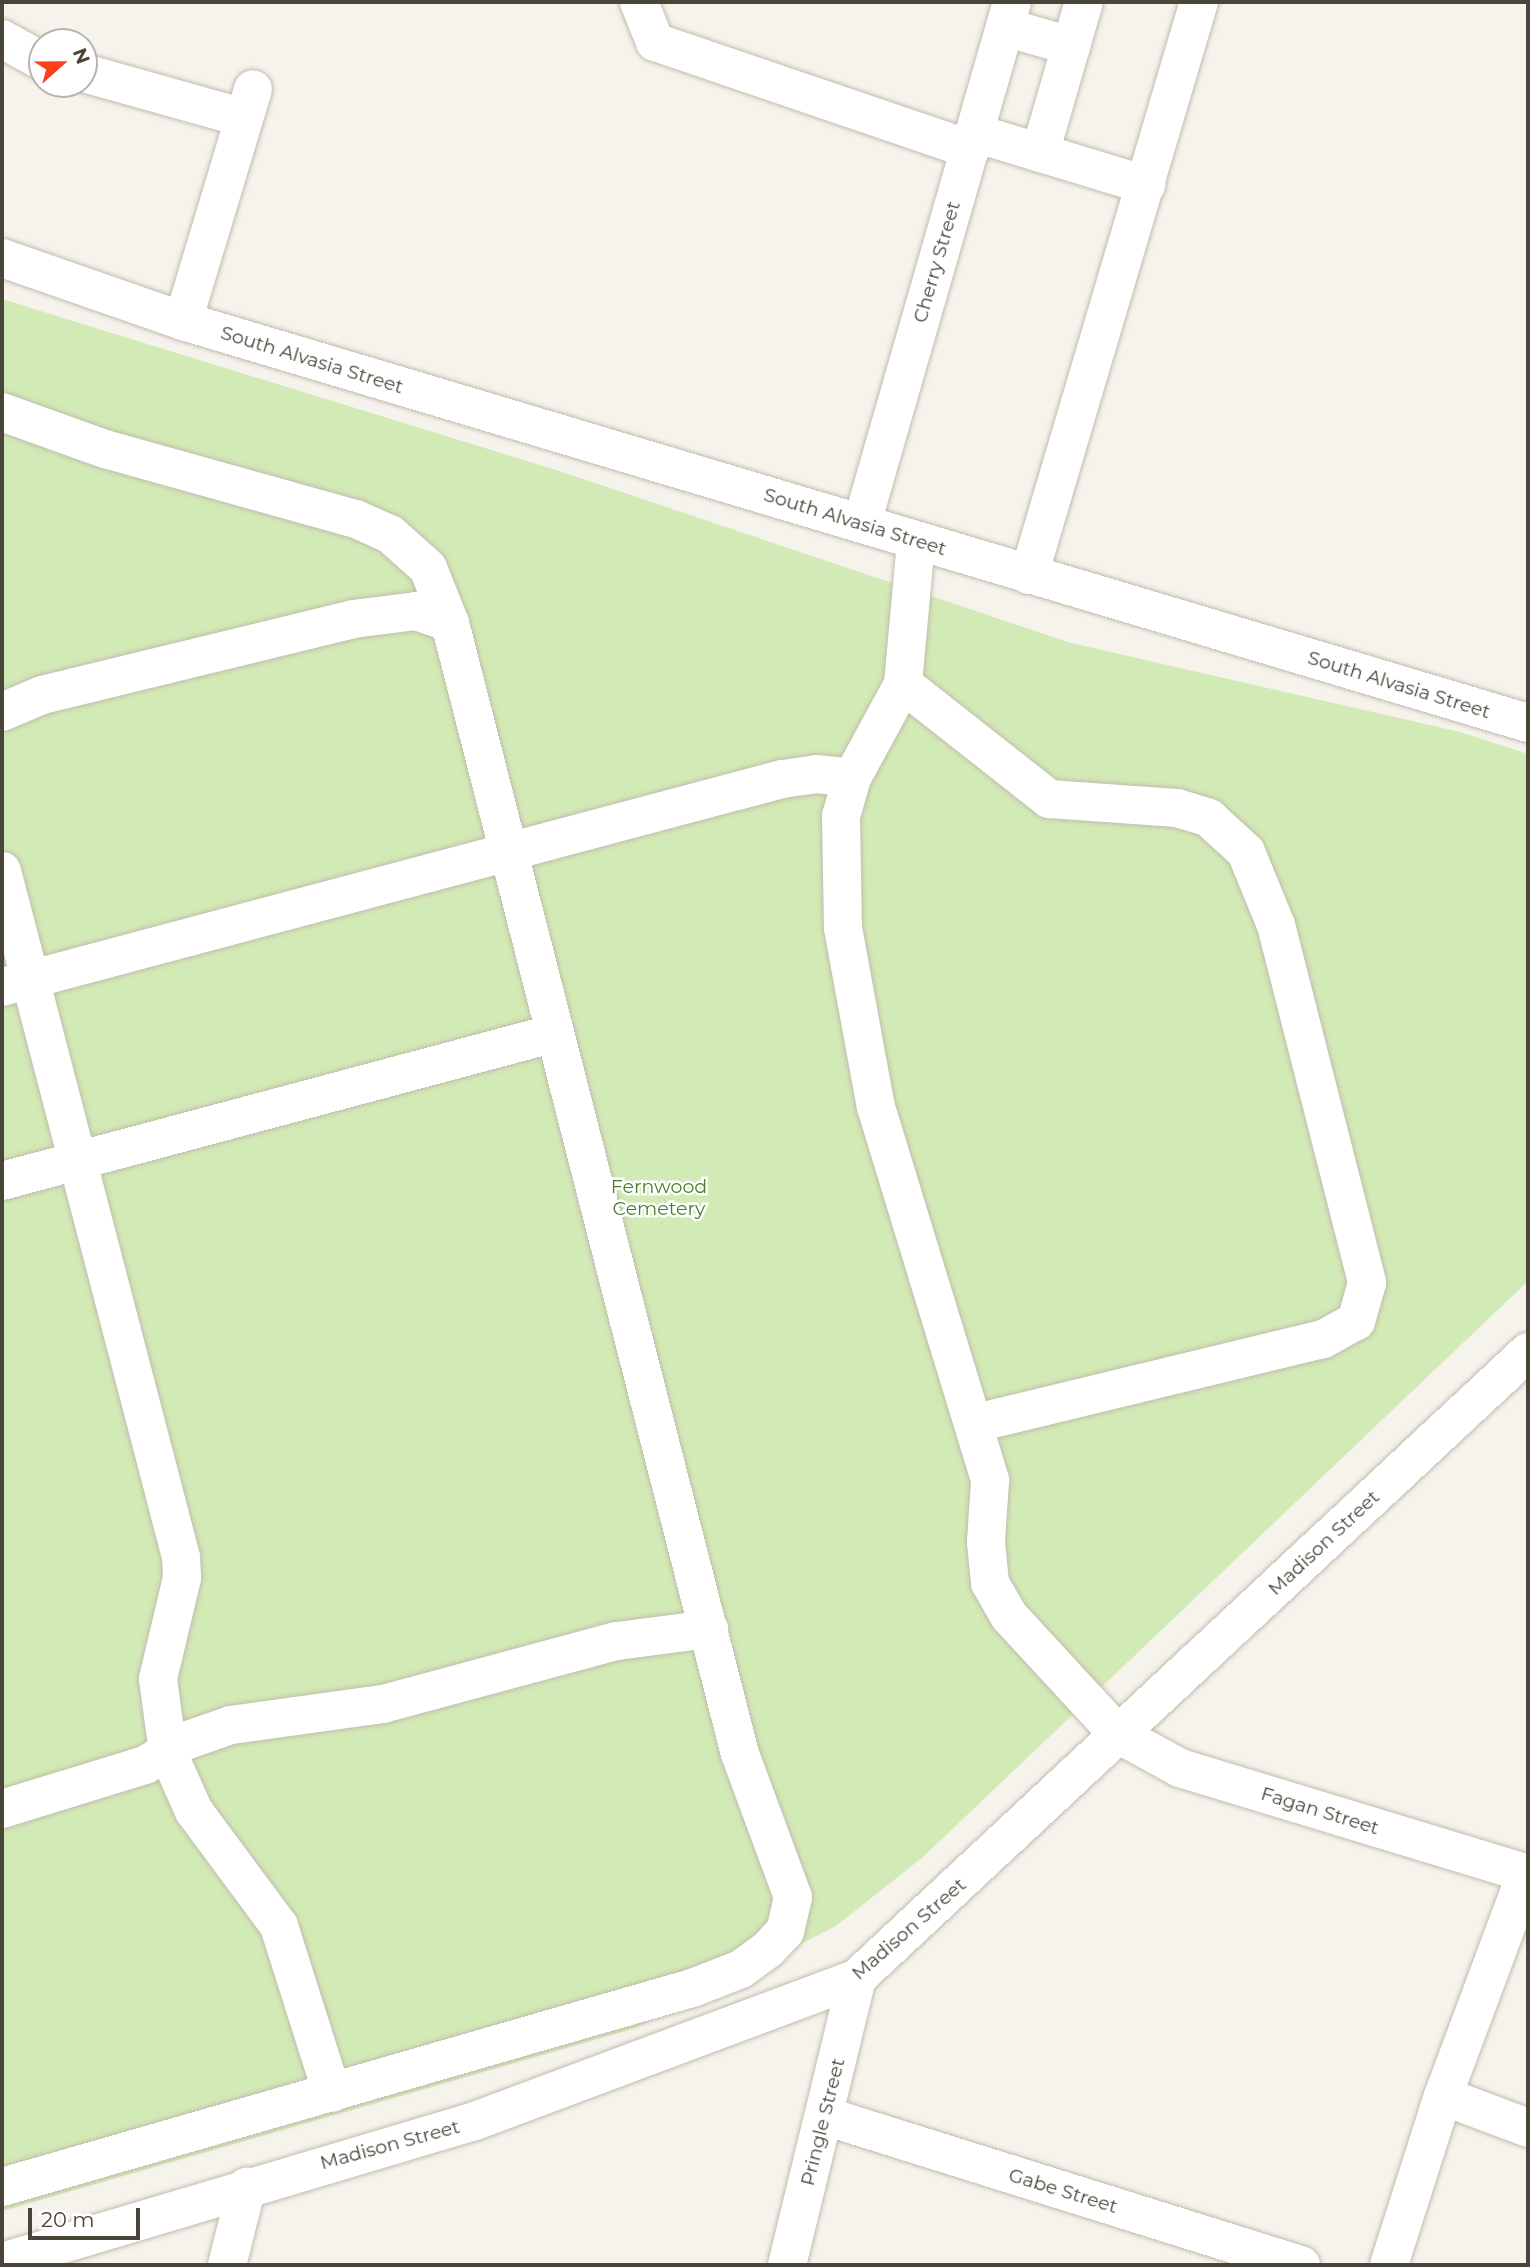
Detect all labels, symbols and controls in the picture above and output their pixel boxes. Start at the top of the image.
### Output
north arrow [28,28,98,98]
text: N [68,45,95,67]
street label: Cherry Street [909,199,965,325]
street label: South Alvasia Street [218,321,406,399]
street label: South Alvasia Street [761,483,949,561]
street label: South Alvasia Street [1305,646,1493,724]
park label: Fernwood Cemetery [611,1176,707,1220]
street label: Madison Street [1264,1486,1384,1600]
street label: Fagan Street [1258,1782,1382,1840]
street label: Madison Street [847,1873,971,1985]
street label: Pringle Street [796,2056,850,2188]
street label: Madison Street [318,2115,462,2175]
street label: Gabe Street [1006,2164,1120,2218]
scale bar [32,2194,144,2238]
text: 20 m [41,2207,95,2232]

